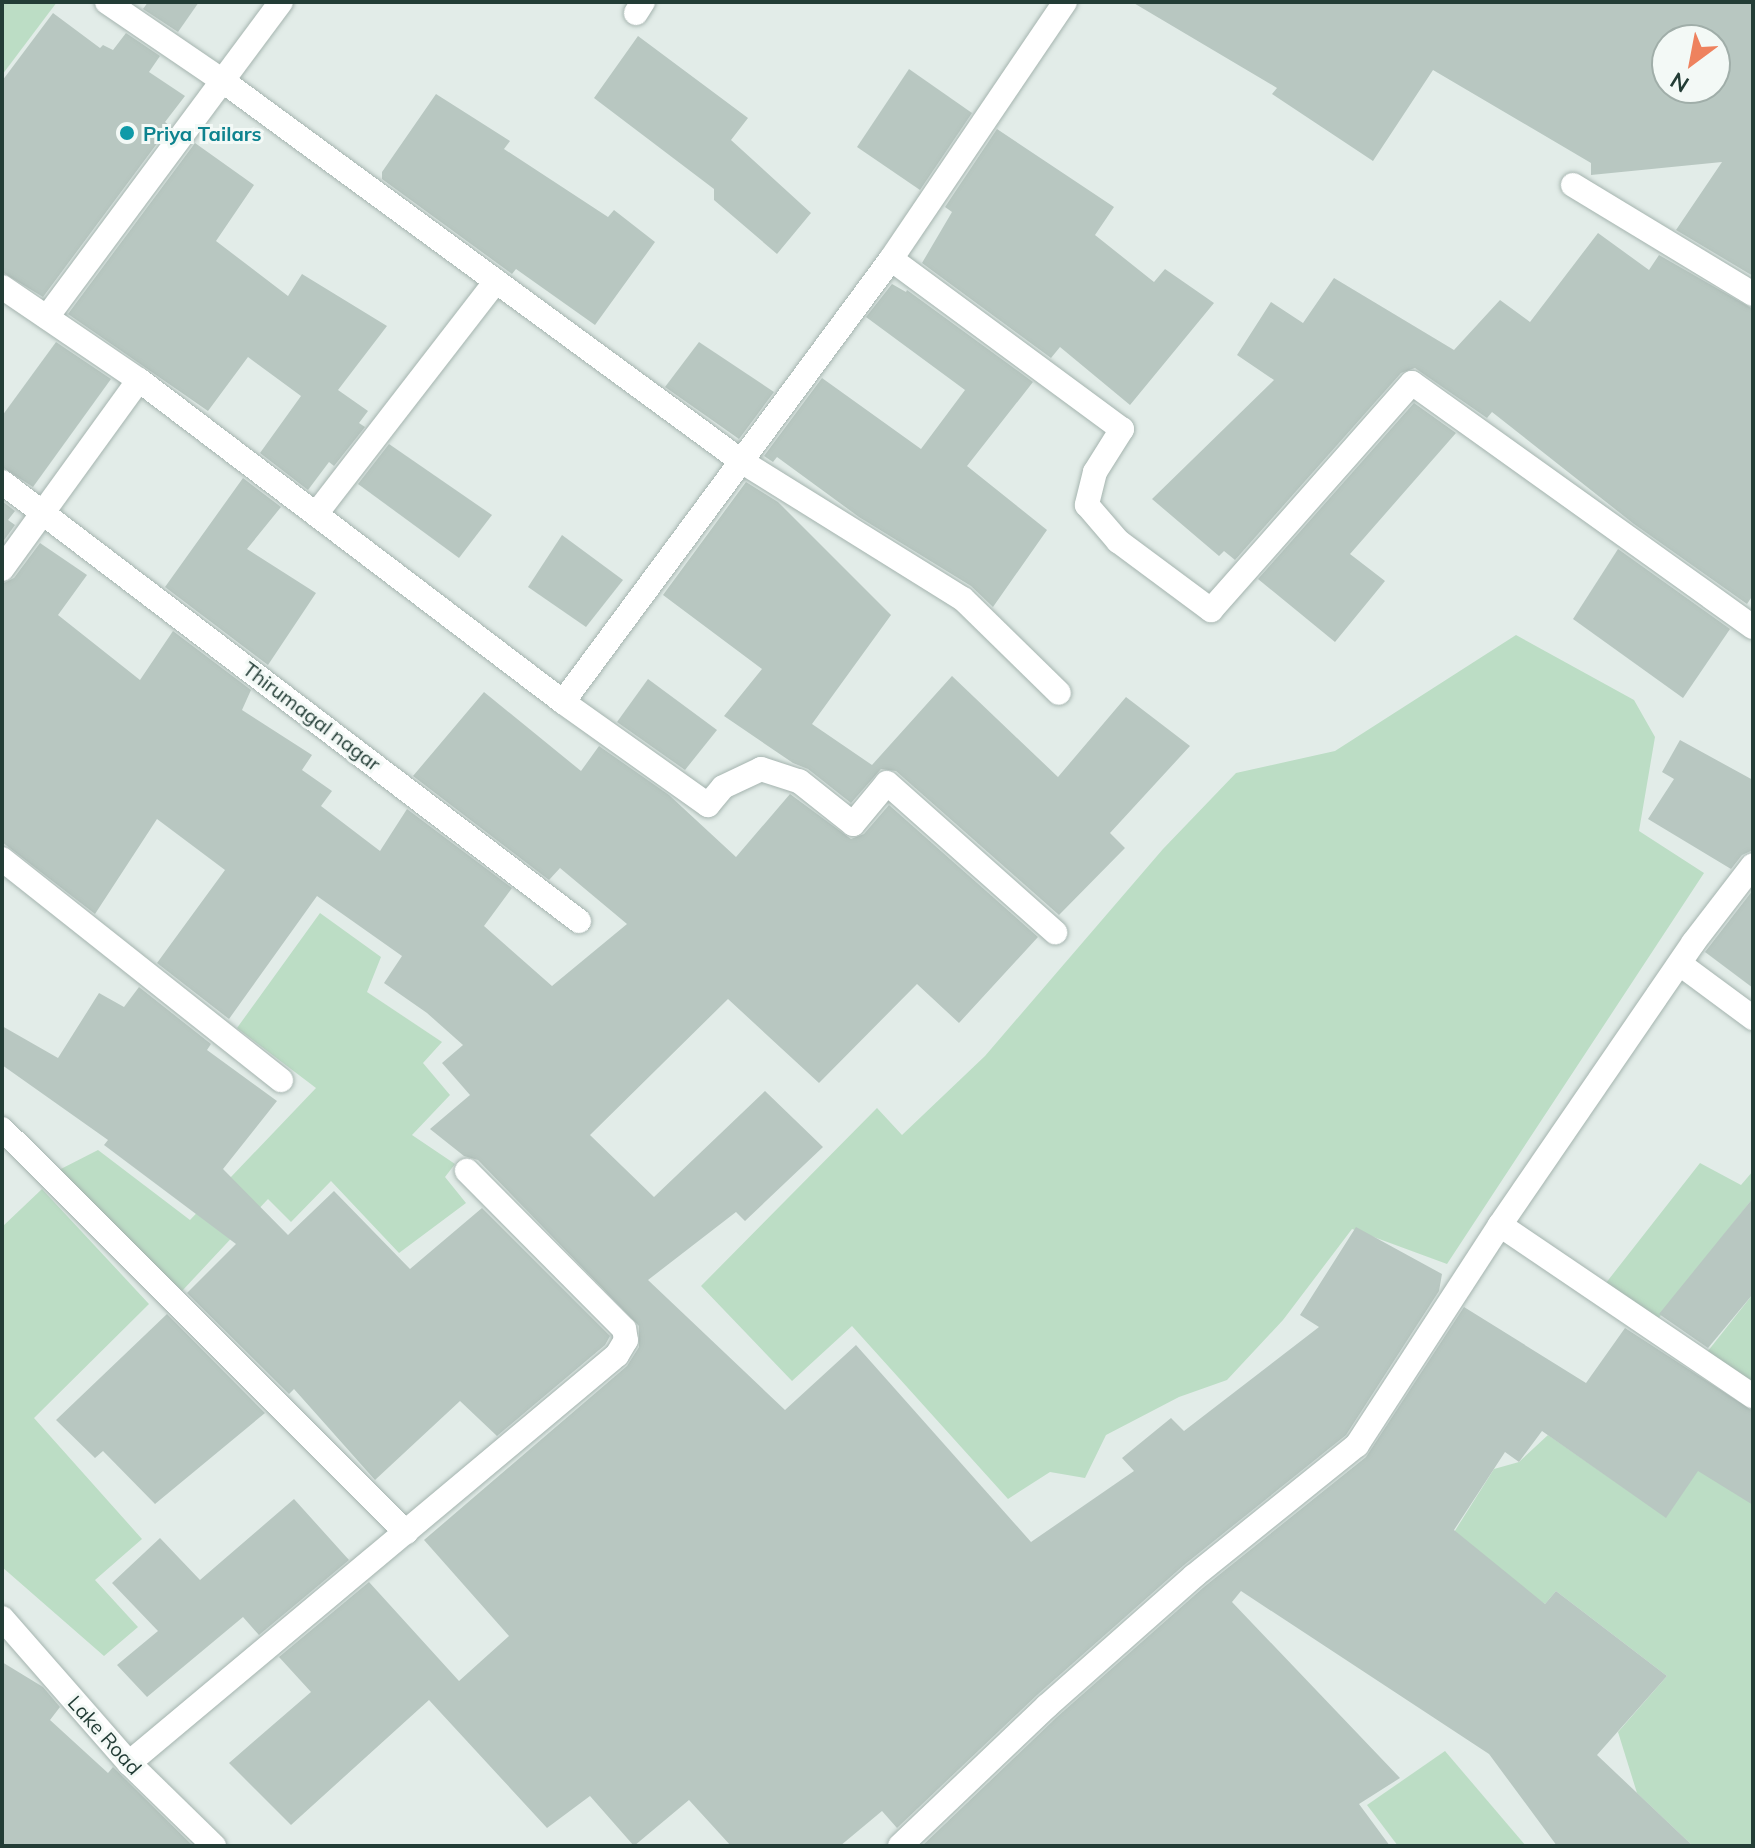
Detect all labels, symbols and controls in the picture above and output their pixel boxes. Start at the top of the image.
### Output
north arrow [1651,24,1731,104]
text: N [1665,66,1694,99]
place label: Priya Tailars [143,121,262,145]
marker: Priya Tailars [118,124,136,142]
street label: Thirumagal nagar [238,656,386,776]
street label: Lake Road [63,1691,147,1779]

